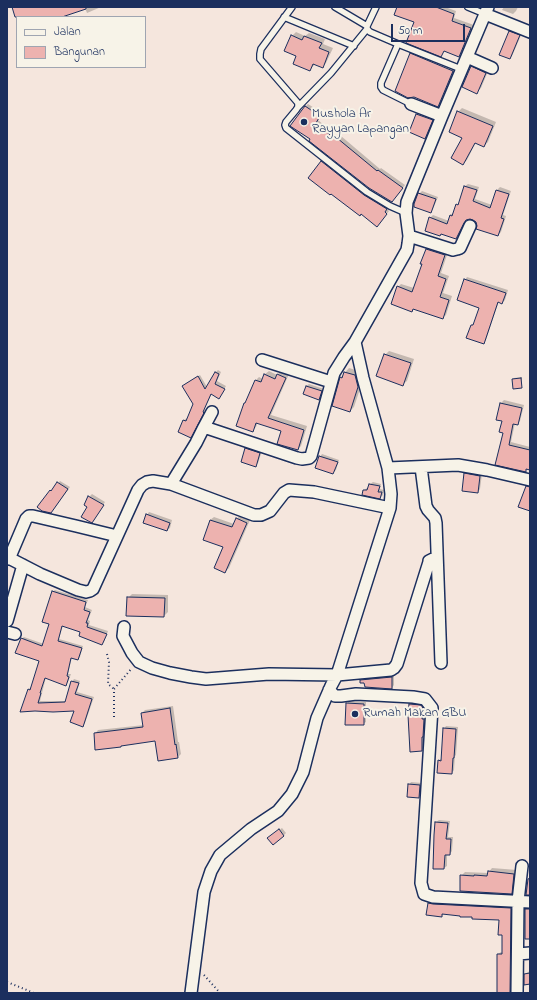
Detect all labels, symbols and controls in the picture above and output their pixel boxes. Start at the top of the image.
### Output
legend [16,16,146,68]
scale bar [393,16,467,42]
text: 50 m [398,22,422,40]
text: Jalan [54,23,81,41]
text: Bangunan [54,43,105,61]
place label: Mushola Ar Rayyan Lapangan [312,107,409,138]
marker: Mushola Ar Rayyan Lapangan [299,117,309,127]
place label: Rumah Makan GBU [363,706,467,722]
marker: Rumah Makan GBU [350,709,360,719]

